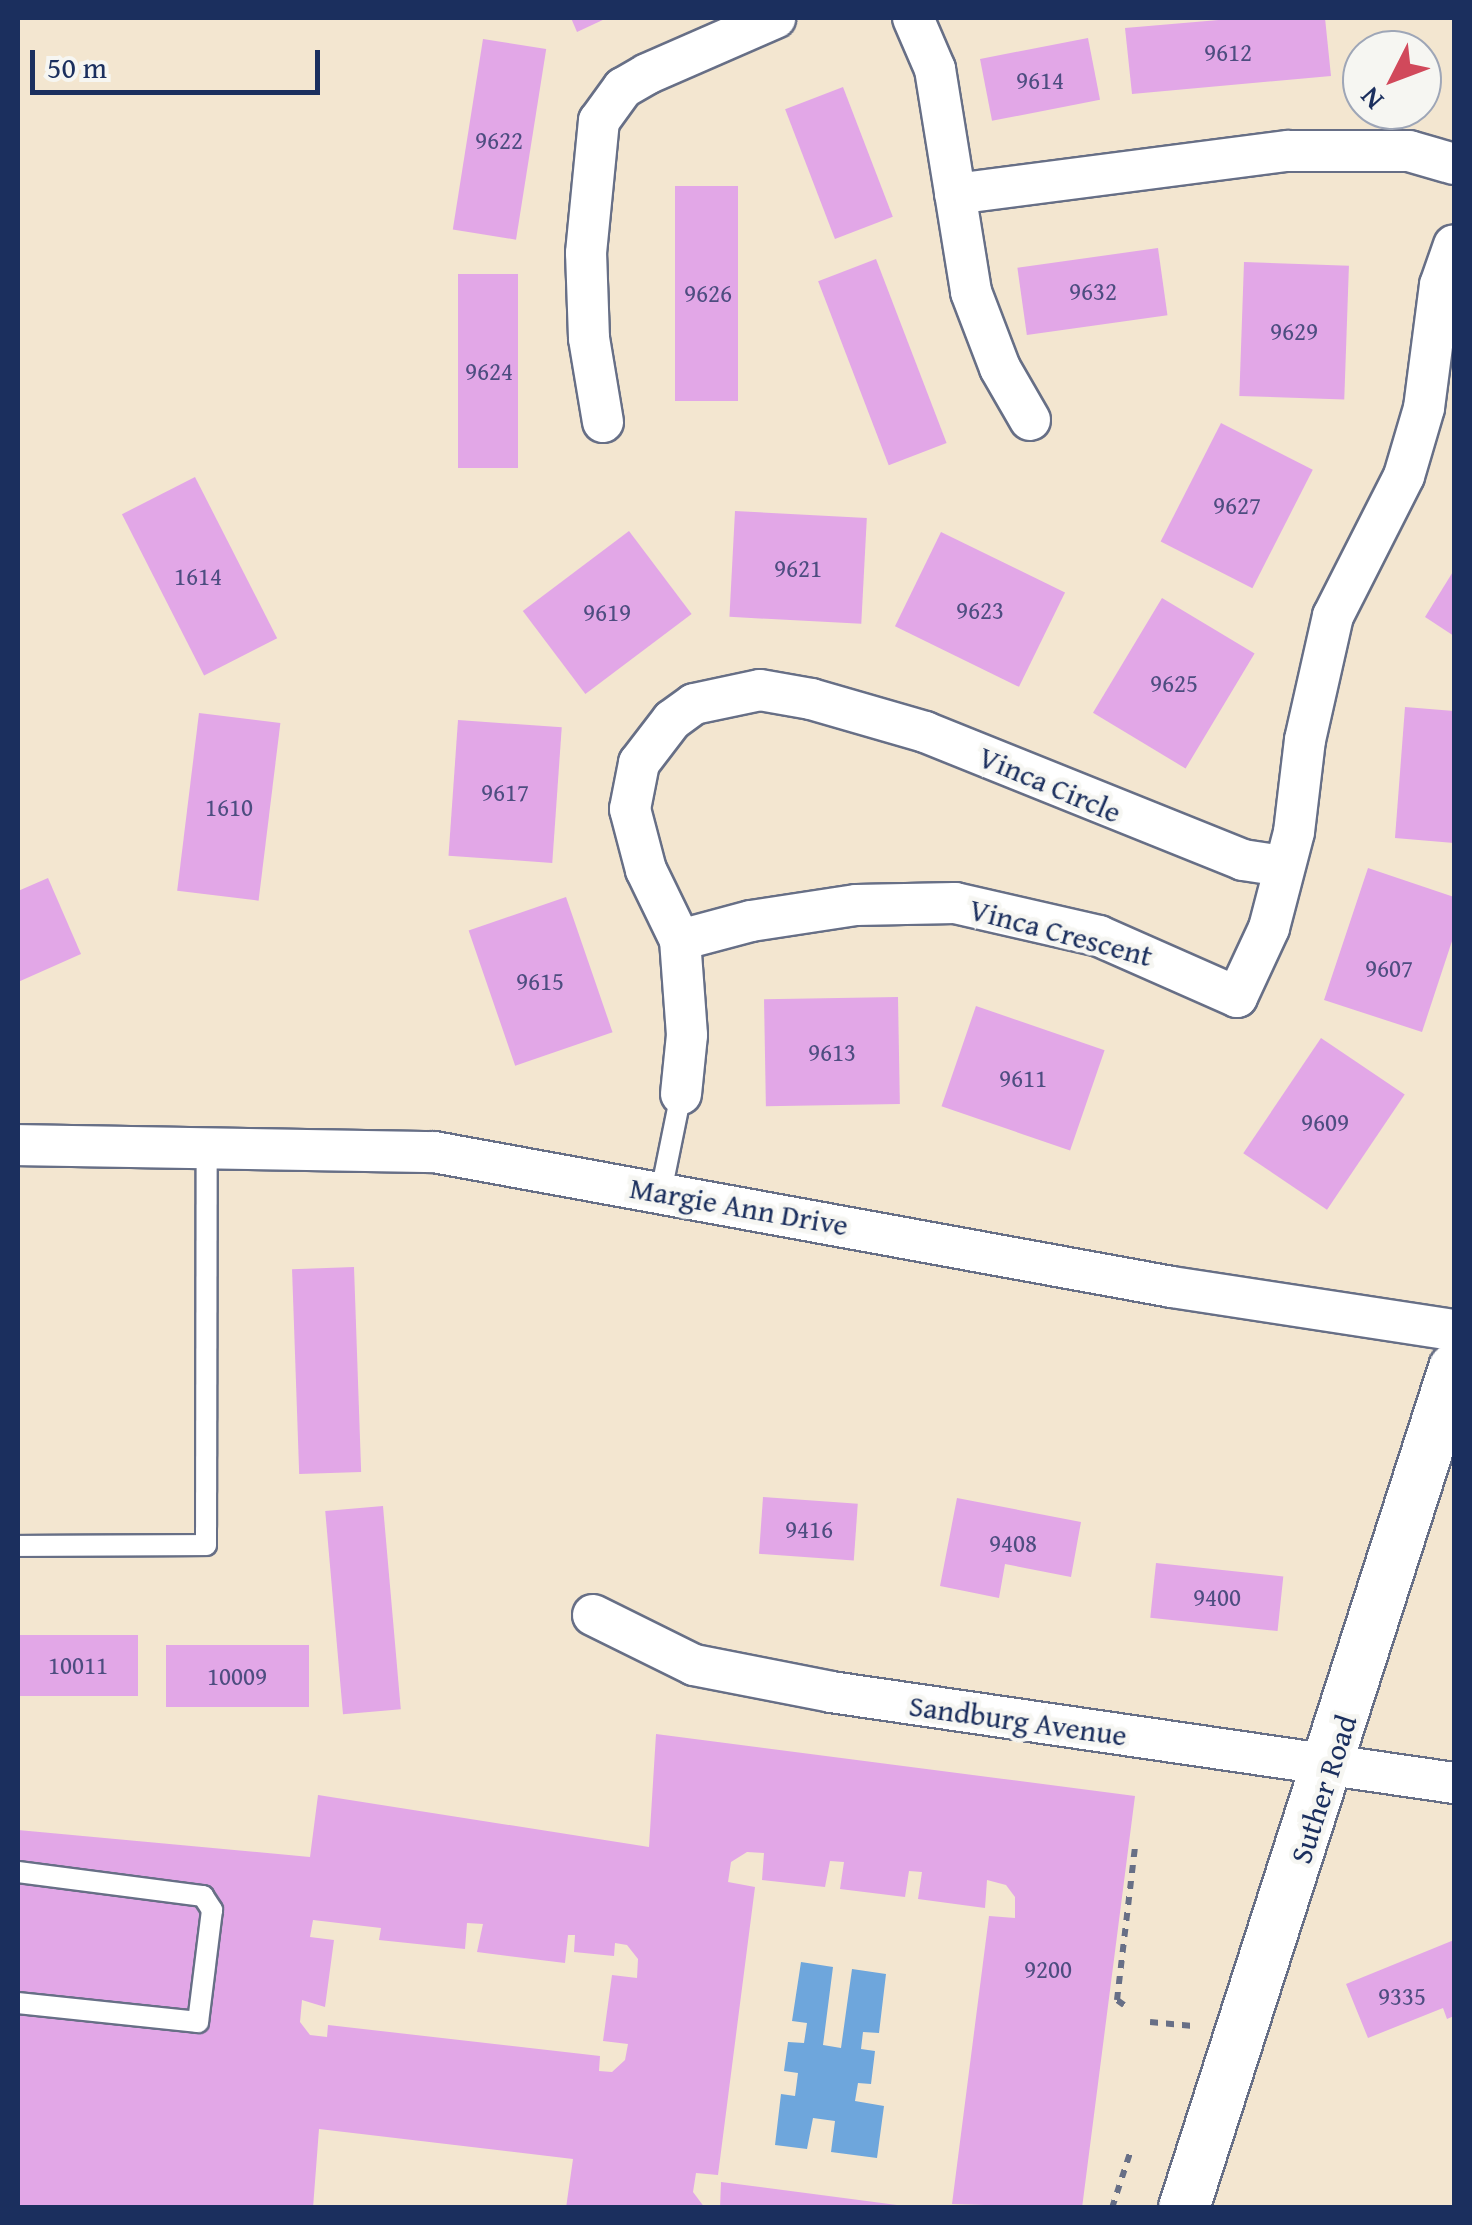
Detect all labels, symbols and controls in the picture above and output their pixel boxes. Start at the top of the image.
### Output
scale bar [35,30,325,92]
north arrow [1342,30,1442,130]
house number: 9612 [1204,37,1252,67]
text: 50 m [47,45,107,89]
house number: 9614 [1016,65,1064,95]
text: N [1349,78,1392,120]
house number: 9622 [475,125,523,155]
house number: 9632 [1069,276,1117,306]
house number: 9626 [684,278,732,308]
house number: 9629 [1270,316,1318,346]
house number: 9624 [465,356,513,386]
house number: 9627 [1213,490,1261,520]
house number: 9621 [774,553,822,583]
house number: 1614 [174,561,222,591]
house number: 9623 [956,595,1004,625]
house number: 9619 [583,597,631,627]
house number: 9625 [1150,668,1198,698]
street label: Vinca Circle [973,738,1127,830]
house number: 9617 [481,777,529,807]
house number: 1610 [205,792,253,822]
street label: Vinca Crescent [966,890,1156,974]
house number: 9607 [1365,953,1413,983]
house number: 9615 [516,966,564,996]
house number: 9613 [808,1037,856,1067]
house number: 9611 [999,1063,1047,1093]
house number: 9609 [1301,1107,1349,1137]
street label: Margie Ann Drive [627,1169,851,1243]
house number: 9416 [785,1514,833,1544]
house number: 9408 [989,1528,1037,1558]
house number: 9400 [1193,1582,1241,1612]
house number: 10011 [48,1650,108,1680]
house number: 10009 [207,1661,267,1691]
street label: Sandburg Avenue [907,1687,1129,1753]
street label: Suther Road [1282,1710,1364,1868]
house number: 9200 [1024,1954,1072,1984]
house number: 9335 [1378,1981,1426,2011]

